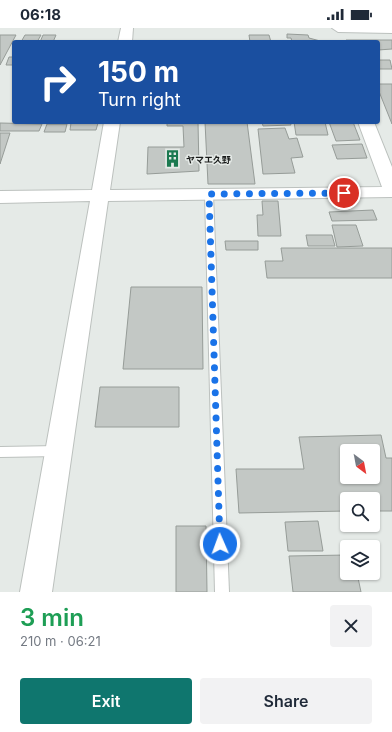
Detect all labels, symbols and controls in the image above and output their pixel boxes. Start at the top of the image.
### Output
text: 06:18 [20,5,61,24]
text: 150 m [98,55,179,89]
icon: right [32,56,84,108]
text: Turn right [98,89,181,110]
building icon: ヤマエ久野 [163,149,183,169]
place label: ヤマエ久野 [186,154,231,165]
pin [327,176,361,210]
icon: arrive [333,182,355,204]
north arrow [340,444,380,484]
map controls [340,444,380,580]
button: search [340,492,380,532]
position arrow [199,523,241,565]
button: layers [340,540,380,580]
text: 3 min [20,603,84,632]
button: close [330,605,372,647]
text: 210 m · 06:21 [20,633,101,649]
button: Exit [20,678,192,724]
button: Share [200,678,372,724]

